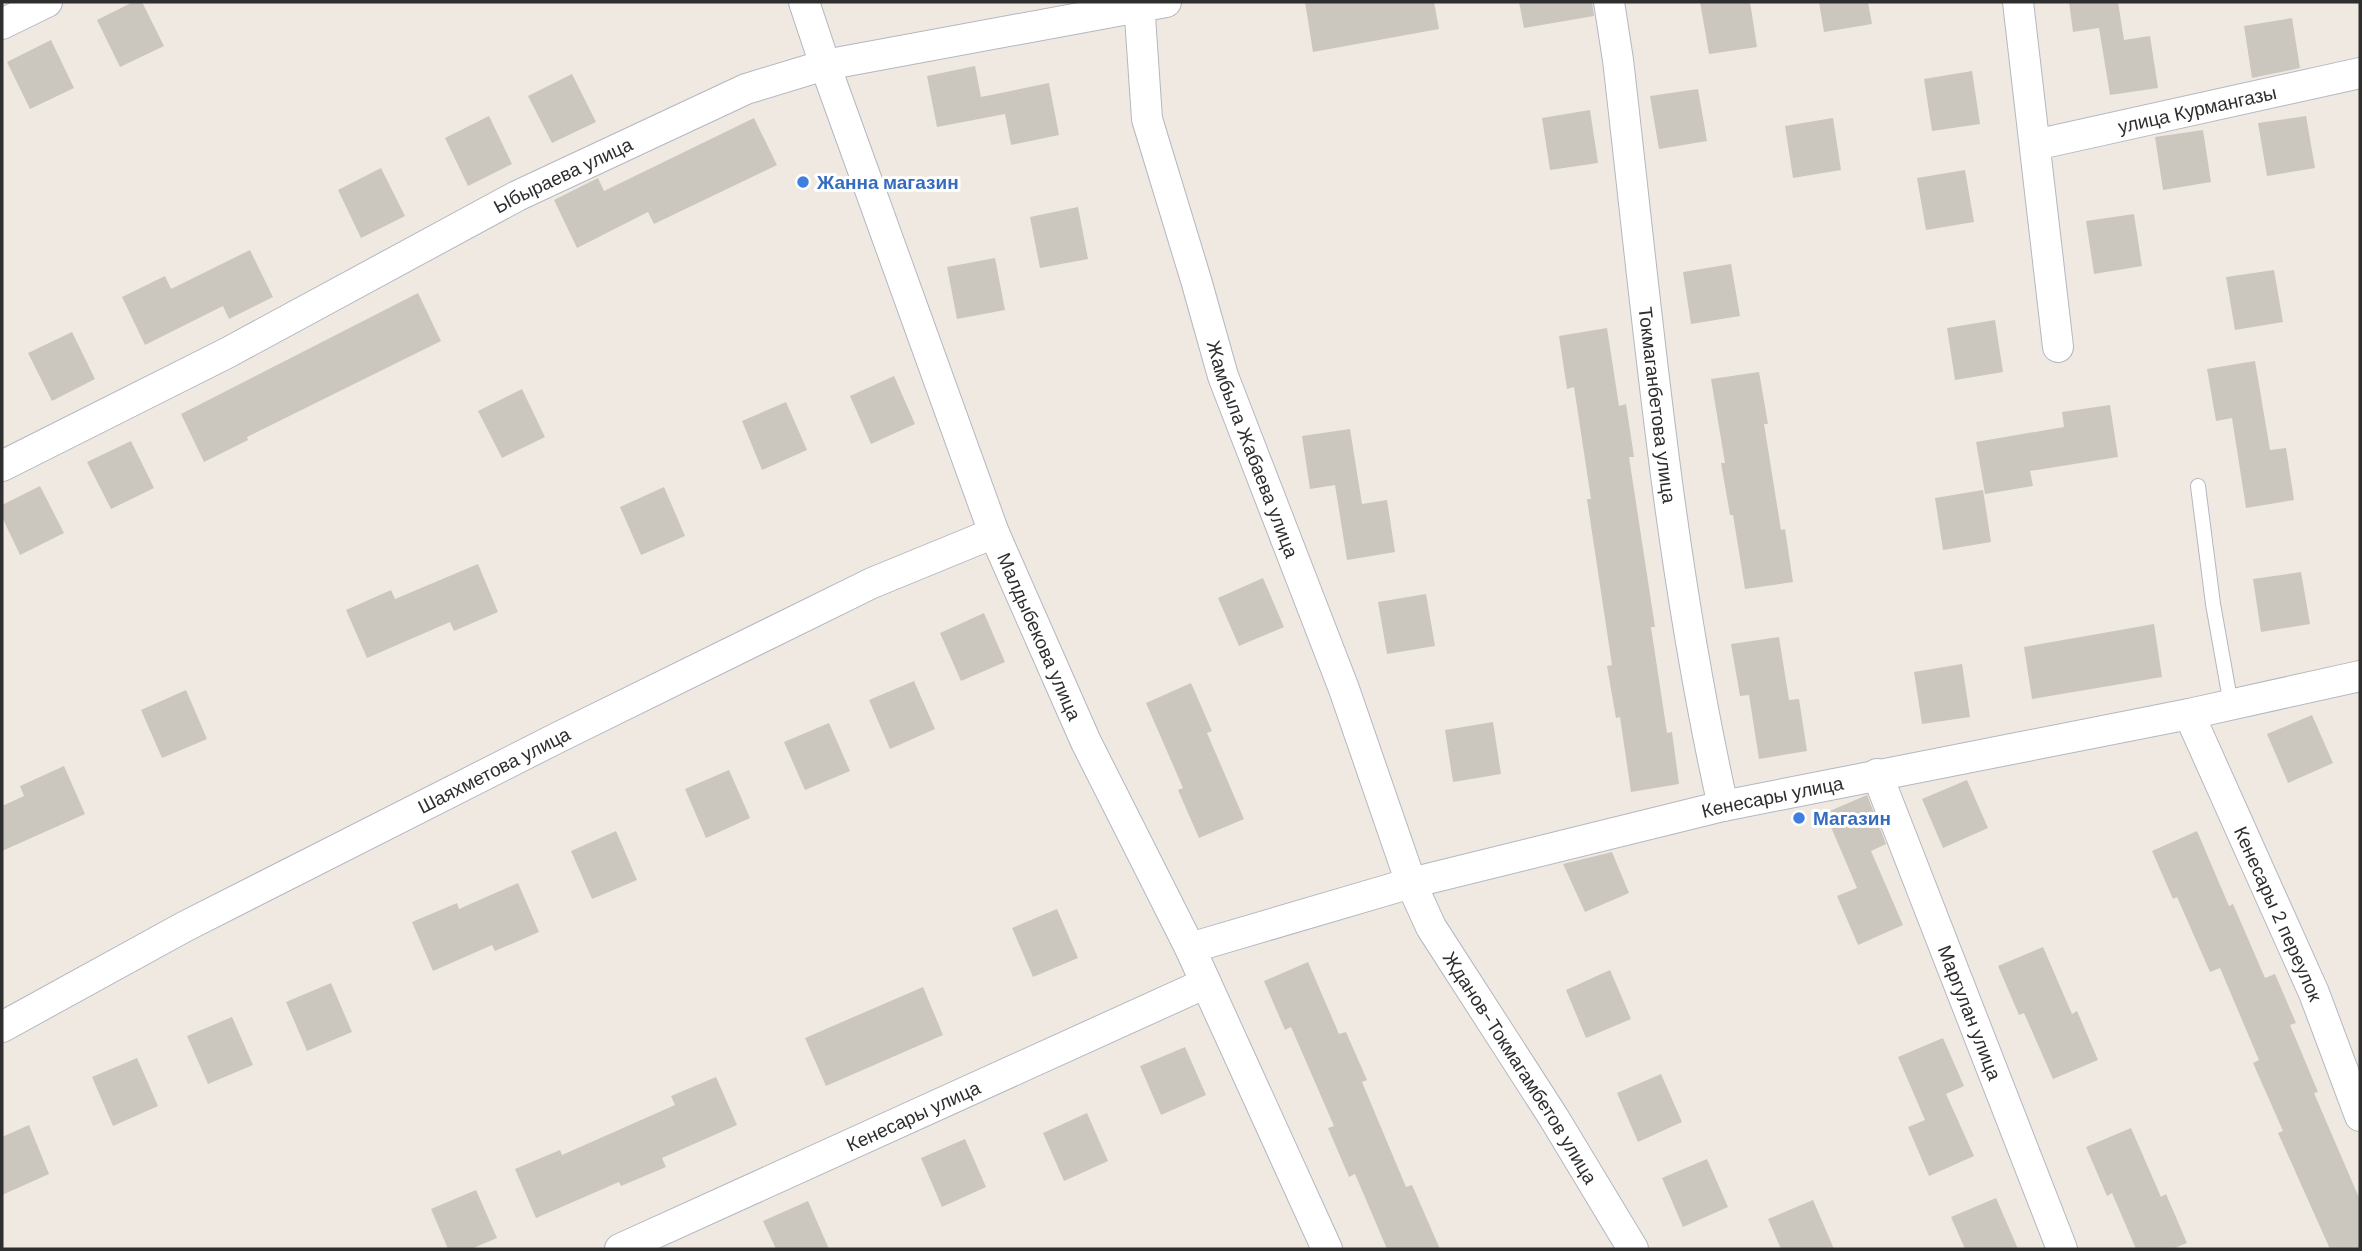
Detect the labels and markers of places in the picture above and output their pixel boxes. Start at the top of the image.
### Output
place label: Жанна магазин [816,170,959,195]
marker: Жанна магазин [795,174,811,190]
place label: Магазин [1813,806,1891,831]
marker: Магазин [1791,810,1807,826]

